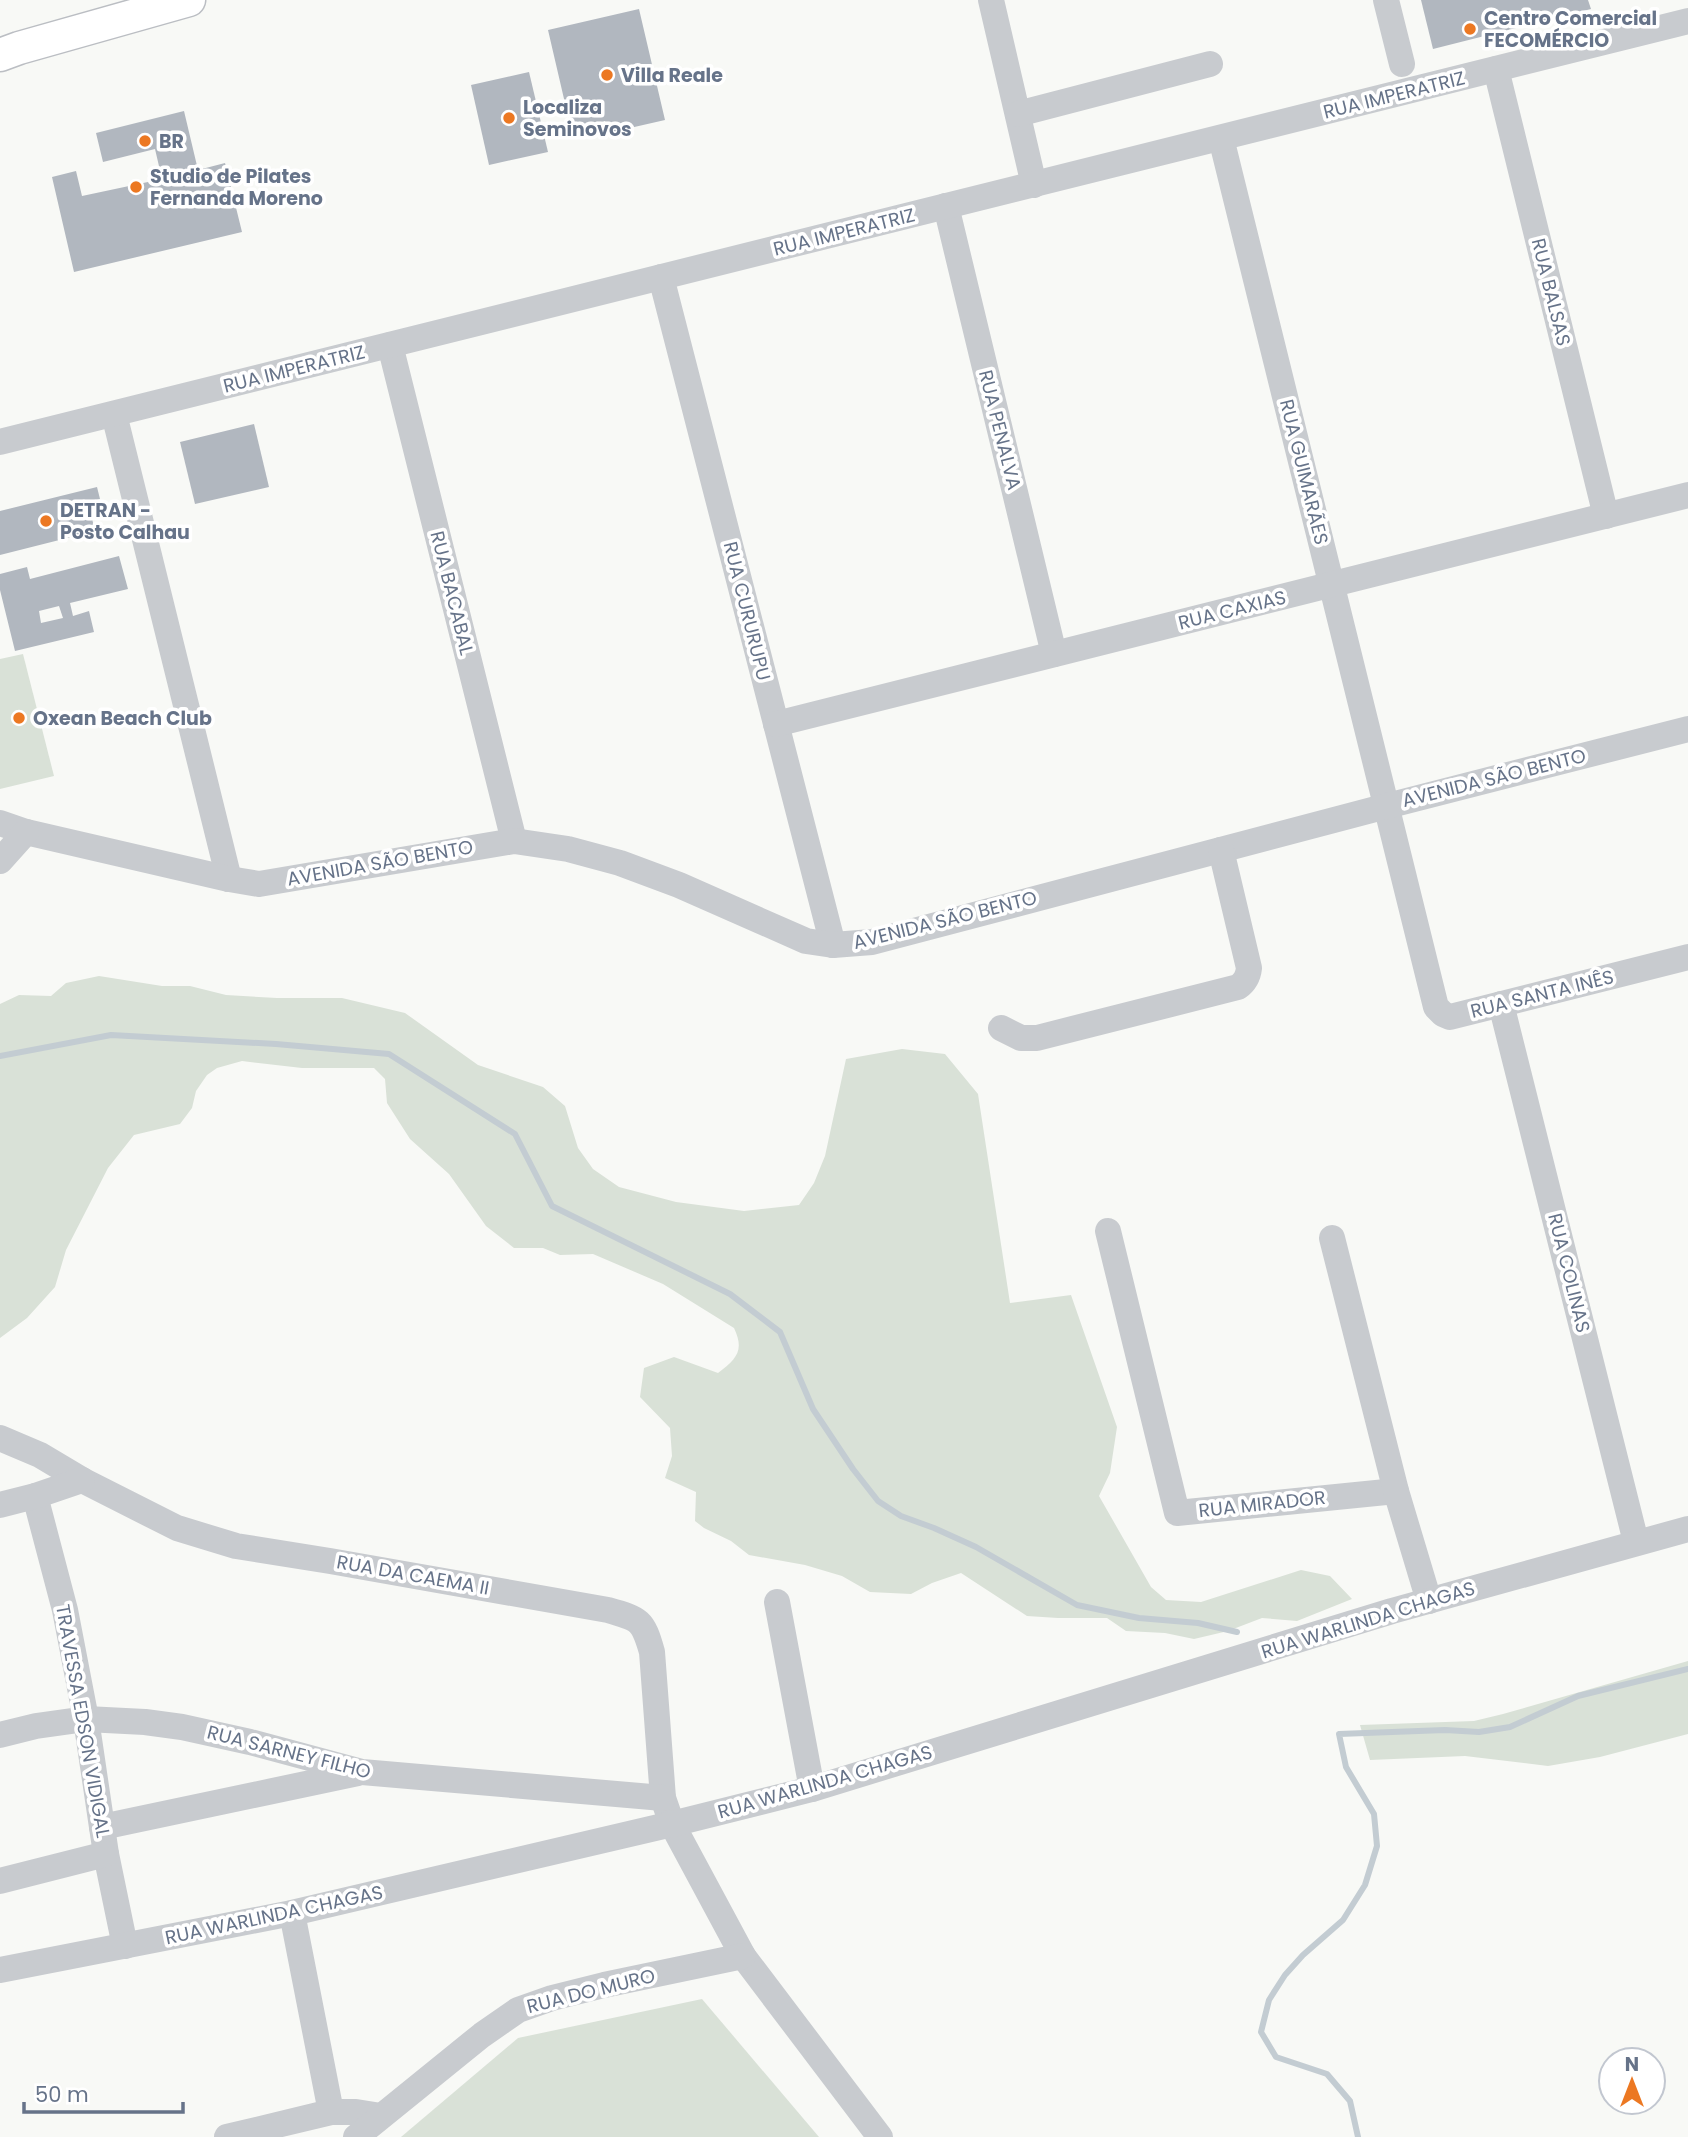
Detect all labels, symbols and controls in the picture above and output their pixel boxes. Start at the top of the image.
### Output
place label: Centro Comercial FECOMÉRCIO [1484,5,1657,54]
marker: Centro Comercial FECOMÉRCIO [1462,21,1478,37]
place label: Villa Reale [621,62,723,89]
street label: RUA IMPERATRIZ [1320,64,1468,126]
marker: Villa Reale [599,67,615,83]
place label: Localiza Seminovos [523,94,632,143]
marker: Localiza Seminovos [501,110,517,126]
place label: BR [159,128,184,155]
marker: BR [137,133,153,149]
place label: Studio de Pilates Fernanda Moreno [150,163,323,212]
marker: Studio de Pilates Fernanda Moreno [128,179,144,195]
street label: RUA IMPERATRIZ [770,201,918,263]
street label: RUA BALSAS [1525,235,1577,349]
street label: RUA IMPERATRIZ [220,338,368,400]
street label: RUA PENALVA [972,367,1028,493]
street label: RUA GUIMARÃES [1273,396,1335,548]
place label: DETRAN - Posto Calhau [60,497,190,546]
marker: DETRAN - Posto Calhau [38,513,54,529]
street label: RUA BACABAL [424,528,480,658]
street label: RUA CURURUPU [717,539,777,683]
street label: RUA CAXIAS [1175,584,1289,636]
place label: Oxean Beach Club [33,705,212,732]
marker: Oxean Beach Club [11,710,27,726]
street label: AVENIDA SÃO BENTO [1399,742,1589,814]
street label: AVENIDA SÃO BENTO [285,833,475,893]
street label: AVENIDA SÃO BENTO [850,884,1040,956]
street label: RUA SANTA INÊS [1468,963,1616,1025]
street label: RUA COLINAS [1541,1211,1597,1335]
street label: RUA MIRADOR [1197,1484,1327,1524]
street label: RUA DA CAEMA II [335,1548,491,1602]
street label: RUA WARLINDA CHAGAS [1258,1575,1478,1665]
street label: TRAVESSA EDSON VIDIGAL [49,1602,117,1840]
street label: RUA SARNEY FILHO [204,1719,374,1785]
street label: RUA WARLINDA CHAGAS [715,1738,935,1826]
street label: RUA WARLINDA CHAGAS [163,1879,385,1951]
street label: RUA DO MURO [524,1962,658,2020]
north arrow [1597,2046,1667,2116]
text: N [1625,2051,1639,2078]
scale bar [24,2070,184,2114]
text: 50 m [35,2080,89,2109]

